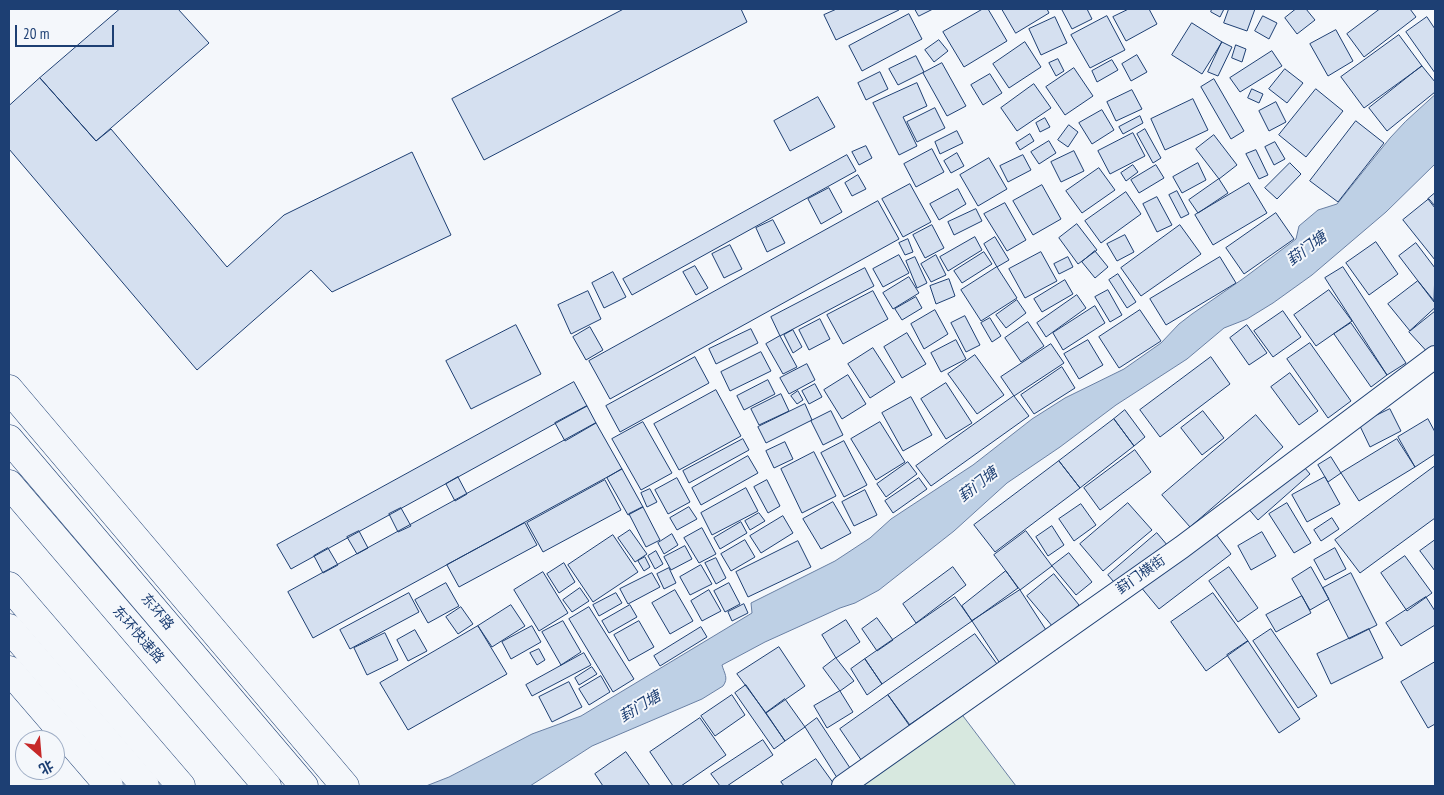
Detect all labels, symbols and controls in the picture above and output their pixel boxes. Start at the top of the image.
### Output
scale bar [18,15,116,47]
text: 20 m [23,24,49,43]
water label: 葑门塘 [1284,228,1330,270]
water label: 葑门塘 [955,464,1001,506]
street label: 葑门横街 [1113,552,1169,598]
street label: 东环路 [137,591,177,633]
street label: 东环快速路 [109,603,167,667]
water label: 葑门塘 [616,688,664,726]
north arrow [15,730,65,780]
text: 北 [36,756,57,779]

